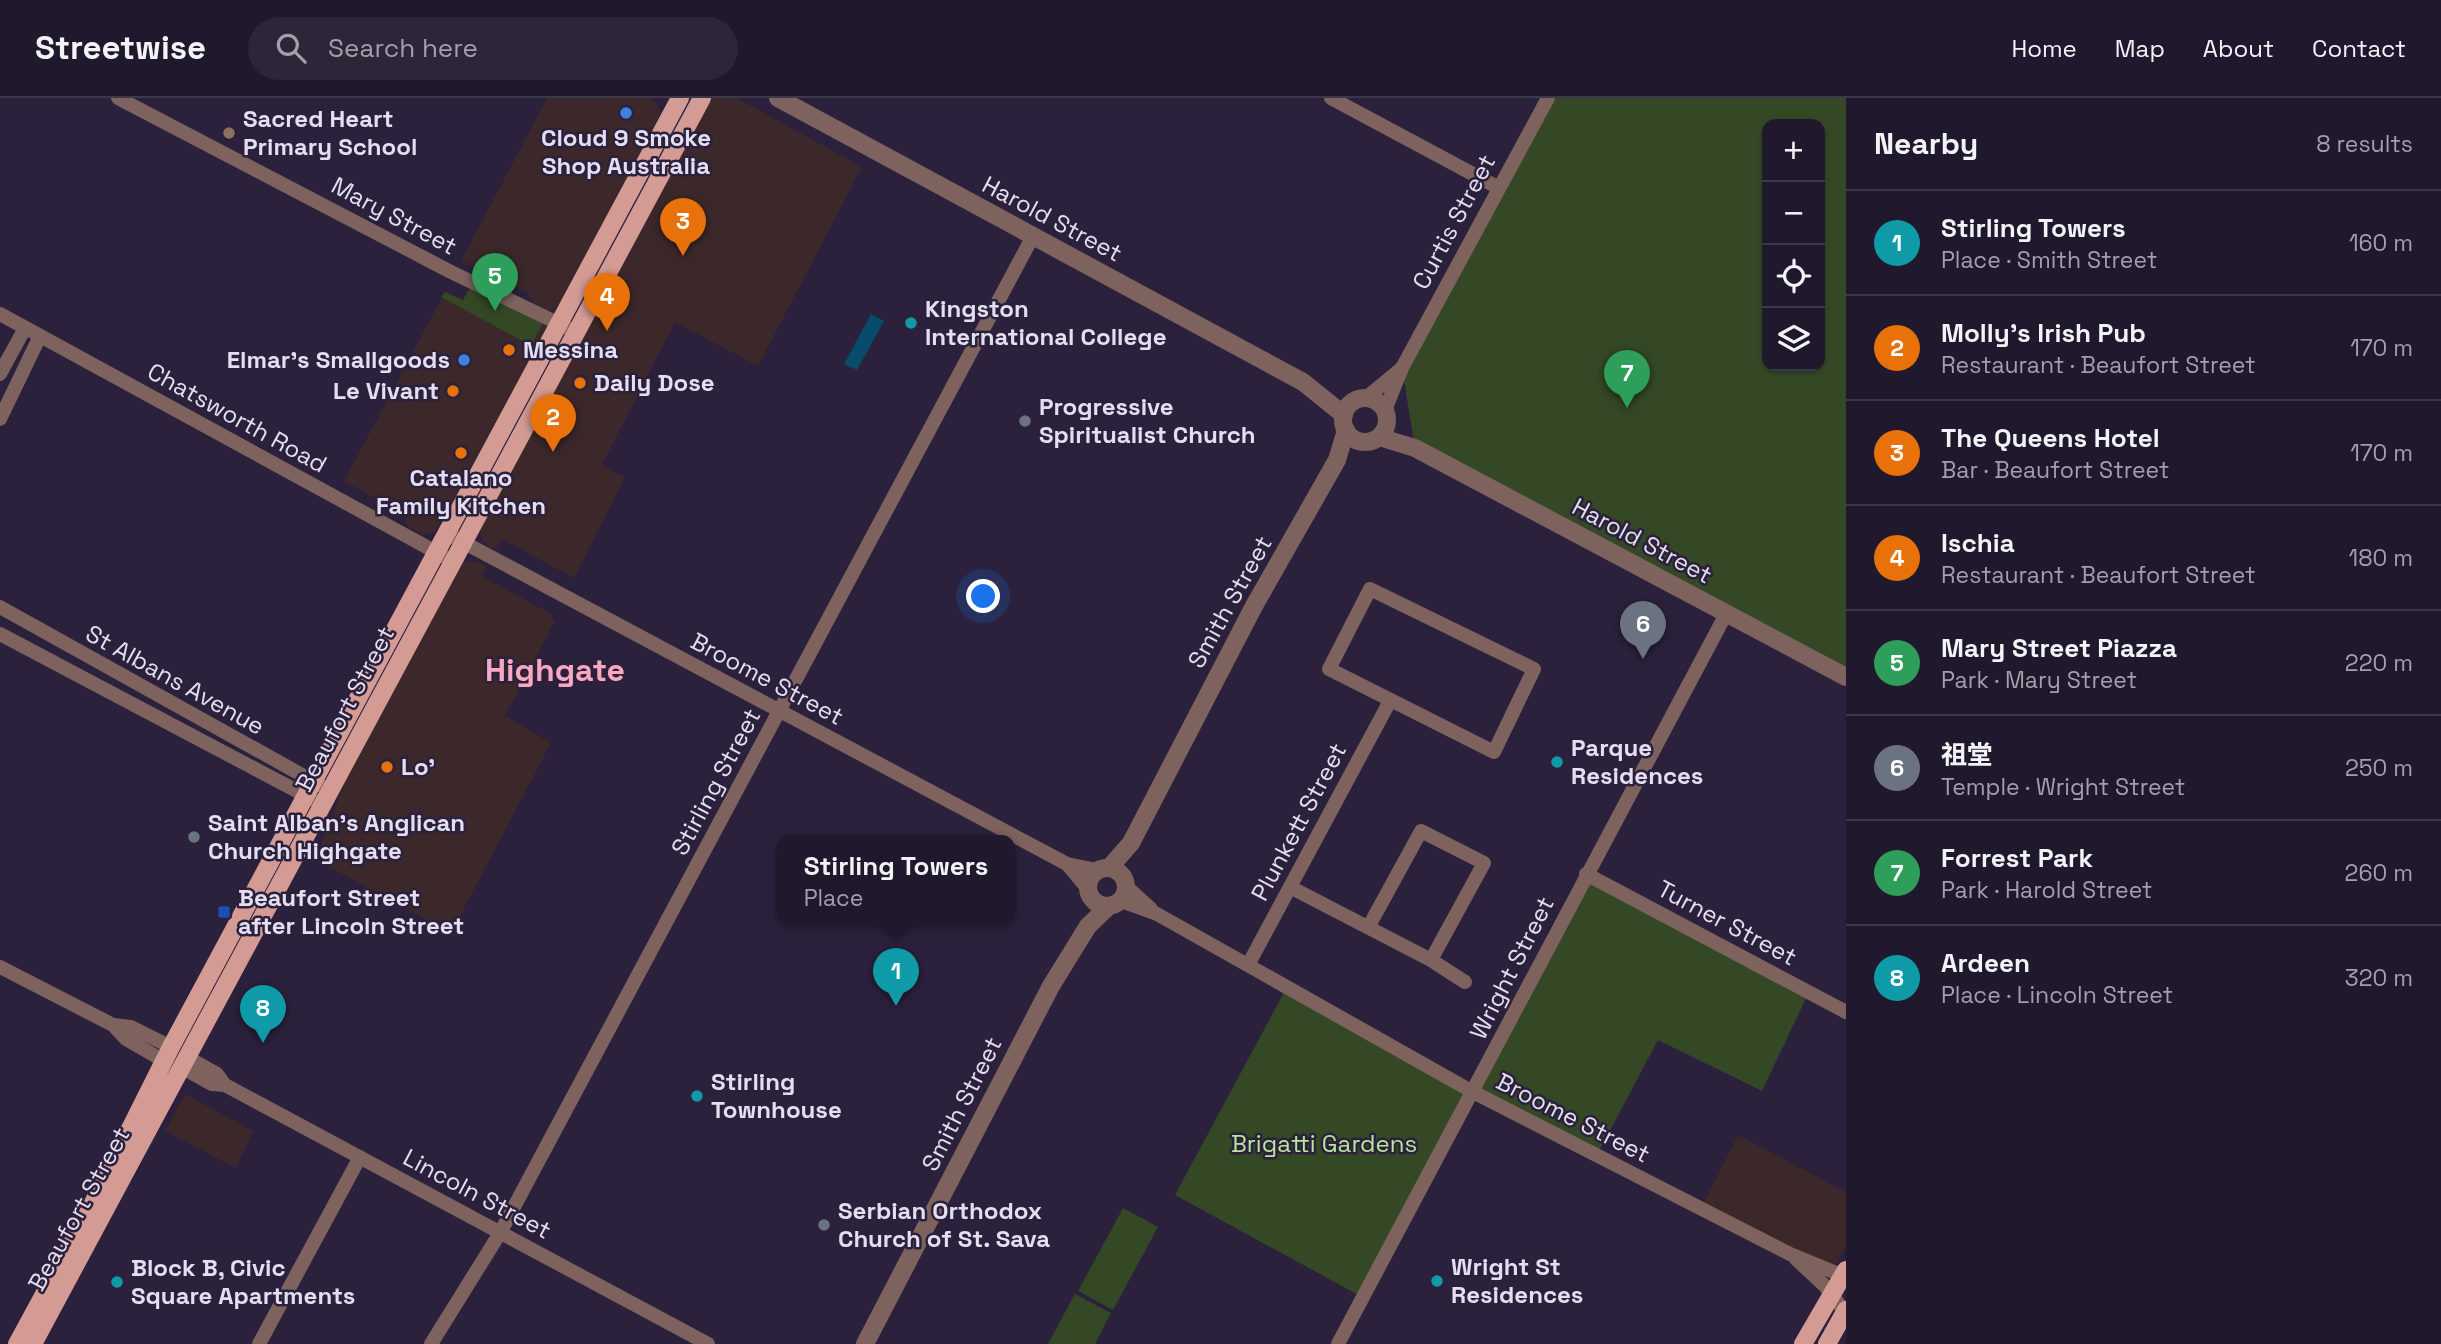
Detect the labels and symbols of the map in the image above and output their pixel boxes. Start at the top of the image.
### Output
place label: Sacred Heart Primary School [243,103,417,162]
marker: Cloud 9 Smoke Shop Australia [618,105,634,121]
place label: Cloud 9 Smoke Shop Australia [541,122,711,181]
marker: Sacred Heart Primary School [221,125,237,141]
street label: Curtis Street [1405,149,1502,294]
street label: Harold Street [977,169,1127,268]
street label: Mary Street [326,170,462,262]
pin: 3 [660,198,706,256]
pin: 5 [472,253,518,311]
pin: 4 [584,273,630,331]
place label: Kingston International College [925,293,1167,352]
marker: Kingston International College [903,315,919,331]
place label: Messina [523,334,618,365]
marker: Messina [501,342,517,358]
place label: Elmar's Smallgoods [227,344,450,375]
pin: 7 [1604,350,1650,408]
marker: Elmar's Smallgoods [456,352,472,368]
street label: Chatsworth Road [142,355,332,480]
place label: Daily Dose [594,367,715,398]
place label: Le Vivant [333,375,439,406]
marker: Daily Dose [572,375,588,391]
marker: Le Vivant [445,383,461,399]
place label: Progressive Spiritualist Church [1039,391,1256,450]
pin: 2 [530,394,576,452]
marker: Progressive Spiritualist Church [1017,413,1033,429]
marker: Catalano Family Kitchen [453,445,469,461]
place label: Catalano Family Kitchen [376,462,546,521]
street label: Harold Street [1567,491,1717,590]
street label: Smith Street [1180,530,1279,673]
your location [966,579,1000,613]
pin: 6 [1620,601,1666,659]
street label: St Albans Avenue [80,618,270,742]
street label: Beaufort Street [288,621,401,797]
street label: Broome Street [686,625,849,732]
district label: Highgate [485,650,625,690]
street label: Stirling Street [664,703,767,861]
place label: Parque Residences [1571,732,1703,791]
street label: Plunkett Street [1244,737,1353,906]
place label: Lo' [401,751,435,782]
marker: Parque Residences [1549,754,1565,770]
marker: Lo' [379,759,395,775]
place label: Saint Alban's Anglican Church Highgate [208,807,465,866]
marker: Saint Alban's Anglican Church Highgate [186,829,202,845]
street label: Turner Street [1652,873,1802,972]
place label: Beaufort Street after Lincoln Street [238,882,464,941]
street label: Wright Street [1462,891,1561,1044]
marker: Beaufort Street after Lincoln Street [216,904,232,920]
pin: 1 [873,948,919,1006]
pin: 8 [240,985,286,1043]
street label: Smith Street [914,1031,1009,1176]
street label: Broome Street [1491,1065,1655,1170]
place label: Stirling Townhouse [711,1066,842,1125]
marker: Stirling Townhouse [689,1088,705,1104]
street label: Beaufort Street [21,1121,136,1296]
park label: Brigatti Gardens [1231,1128,1417,1159]
street label: Lincoln Street [398,1142,556,1246]
place label: Serbian Orthodox Church of St. Sava [838,1195,1050,1254]
marker: Serbian Orthodox Church of St. Sava [816,1217,832,1233]
place label: Wright St Residences [1451,1251,1583,1310]
place label: Block B, Civic Square Apartments [131,1252,355,1311]
marker: Wright St Residences [1429,1273,1445,1289]
marker: Block B, Civic Square Apartments [109,1274,125,1290]

